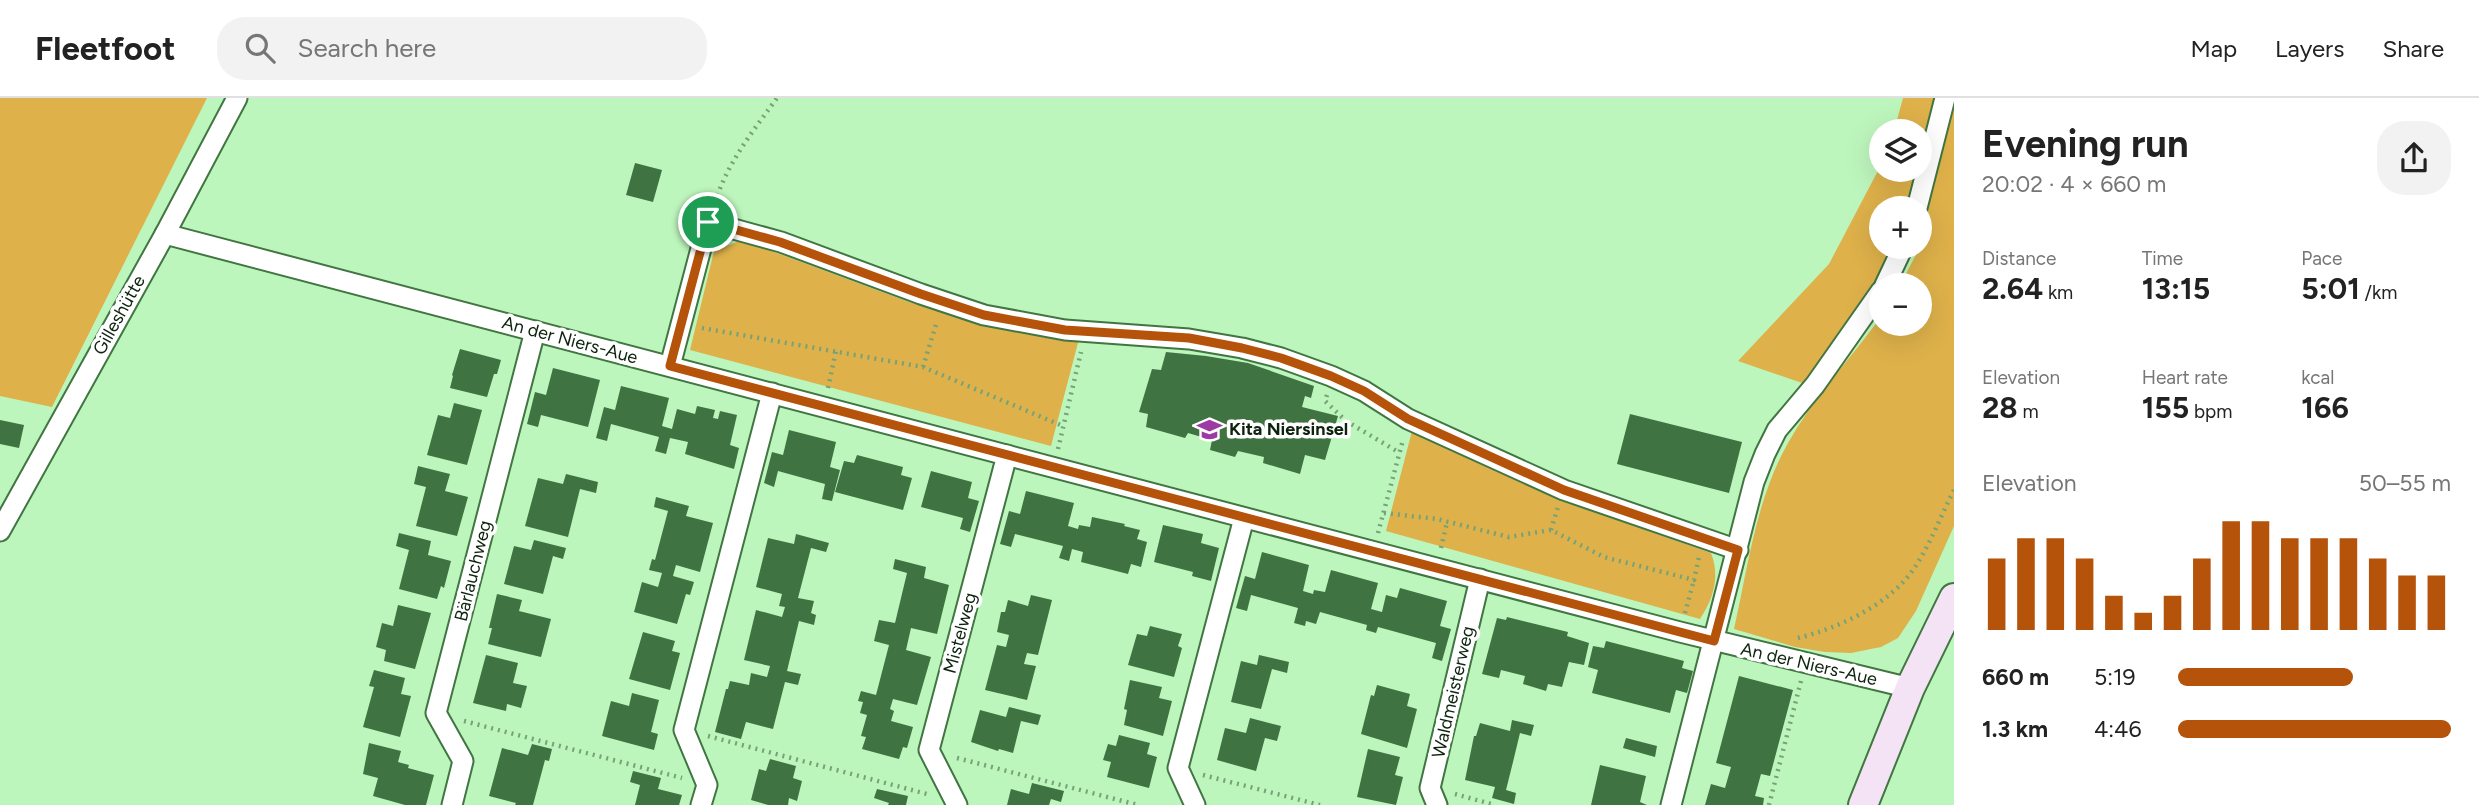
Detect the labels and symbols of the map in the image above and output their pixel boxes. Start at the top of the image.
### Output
pin [678,192,738,252]
street label: Gilleshütte [88,271,150,359]
street label: An der Niers-Aue [500,311,640,369]
school or university icon: Kita Niersinsel [1195,415,1223,443]
place label: Kita Niersinsel [1229,418,1348,440]
street label: Bärlauchweg [450,518,496,624]
street label: Mistelweg [939,590,981,676]
street label: Waldmeisterweg [1427,624,1479,760]
street label: An der Niers-Aue [1739,638,1880,690]

